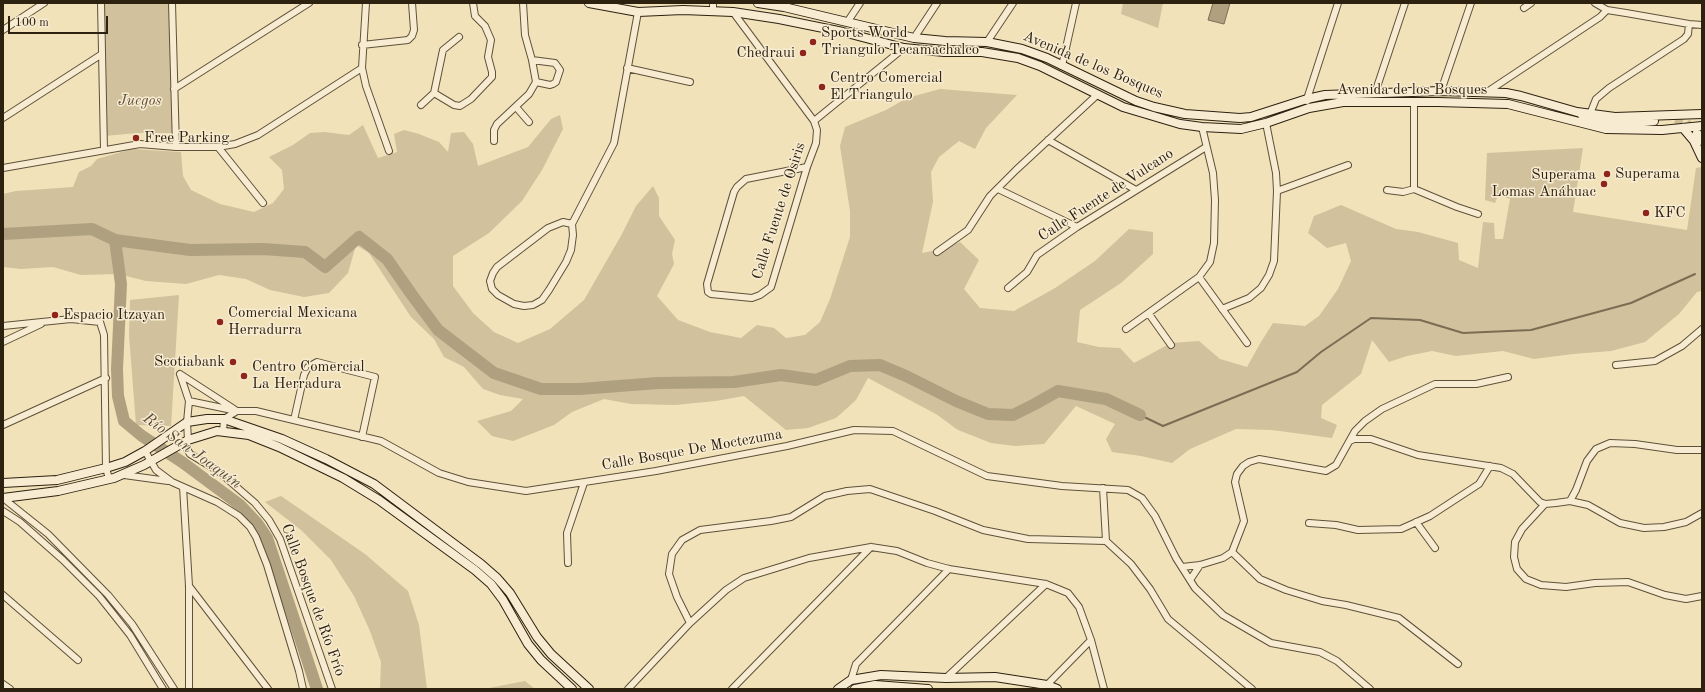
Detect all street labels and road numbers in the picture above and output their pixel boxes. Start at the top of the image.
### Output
street label: Avenida de los Bosques [1020,27,1166,103]
street label: Avenida de los Bosques [1337,81,1487,99]
street label: Calle Fuente de Osiris [748,140,810,282]
street label: Calle Fuente de Vulcano [1035,145,1177,245]
street label: Calle Bosque De Moctezuma [600,425,784,475]
street label: Calle Bosque de Río Frío [277,521,349,679]

